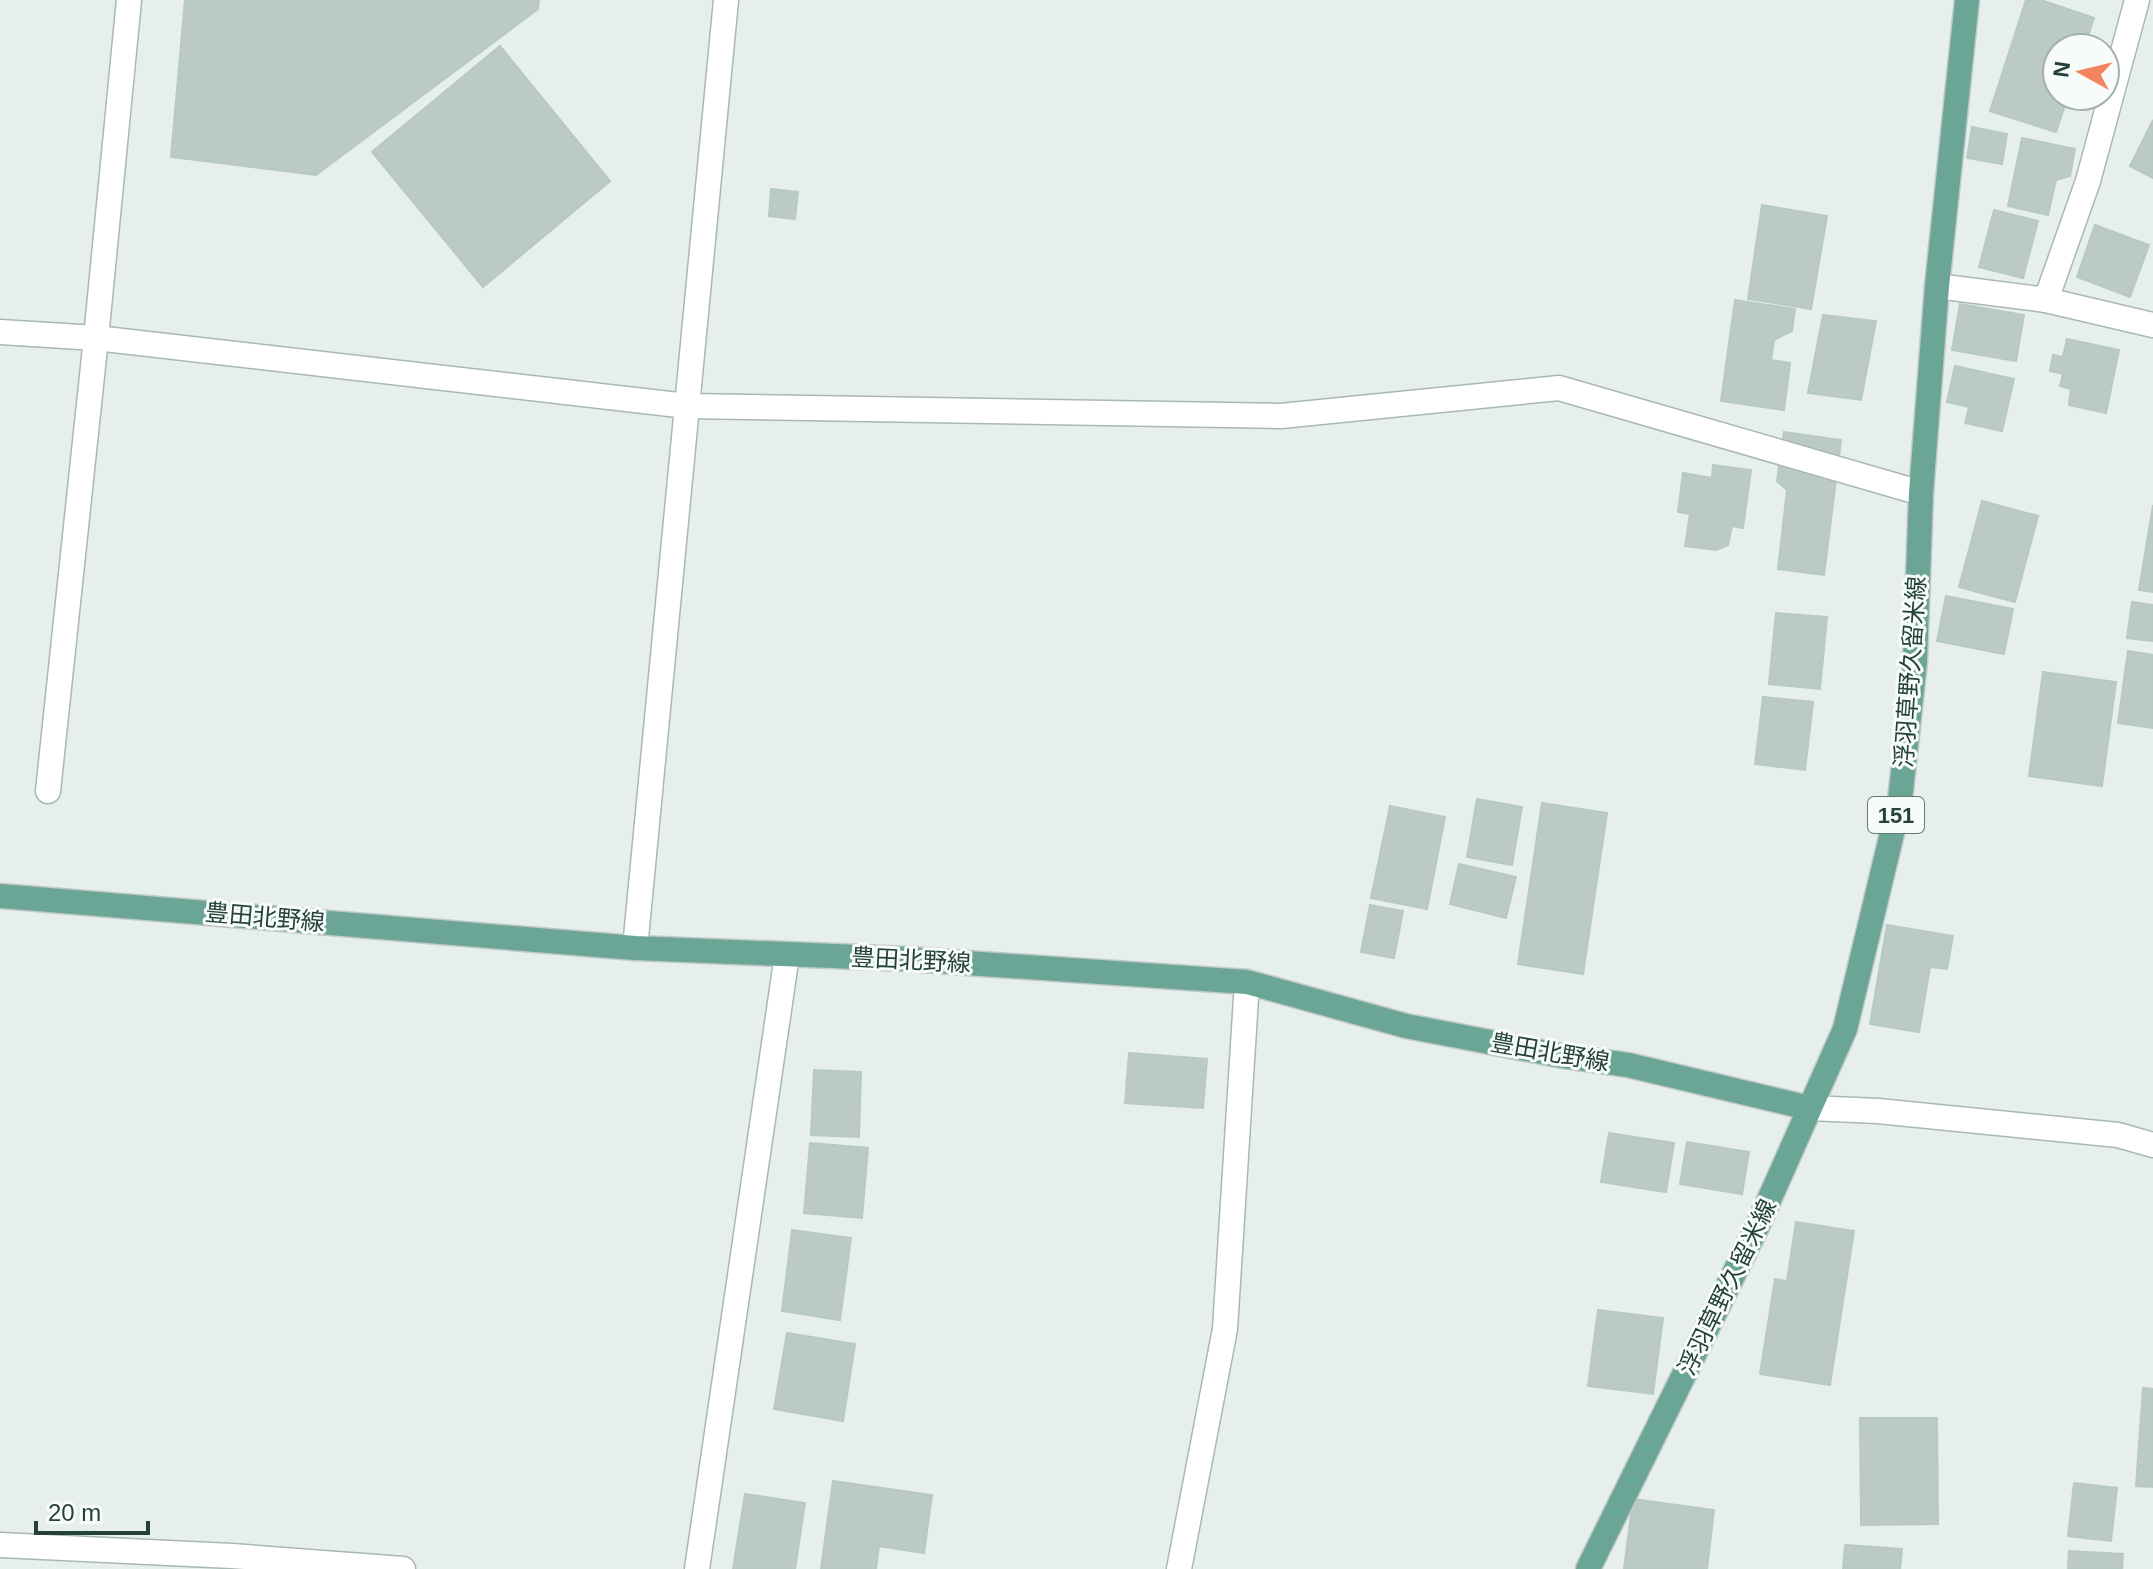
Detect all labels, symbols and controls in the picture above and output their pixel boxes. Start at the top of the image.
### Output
north arrow [2041,32,2121,112]
text: N [2048,60,2075,79]
street label: 浮羽草野久留米線 [1890,575,1930,769]
road number: 151 [1868,797,1924,833]
street label: 豊田北野線 [204,898,326,936]
street label: 豊田北野線 [850,943,972,977]
street label: 豊田北野線 [1489,1028,1611,1076]
street label: 浮羽草野久留米線 [1673,1195,1781,1379]
scale bar [36,1485,148,1535]
text: 20 m [48,1499,101,1526]

